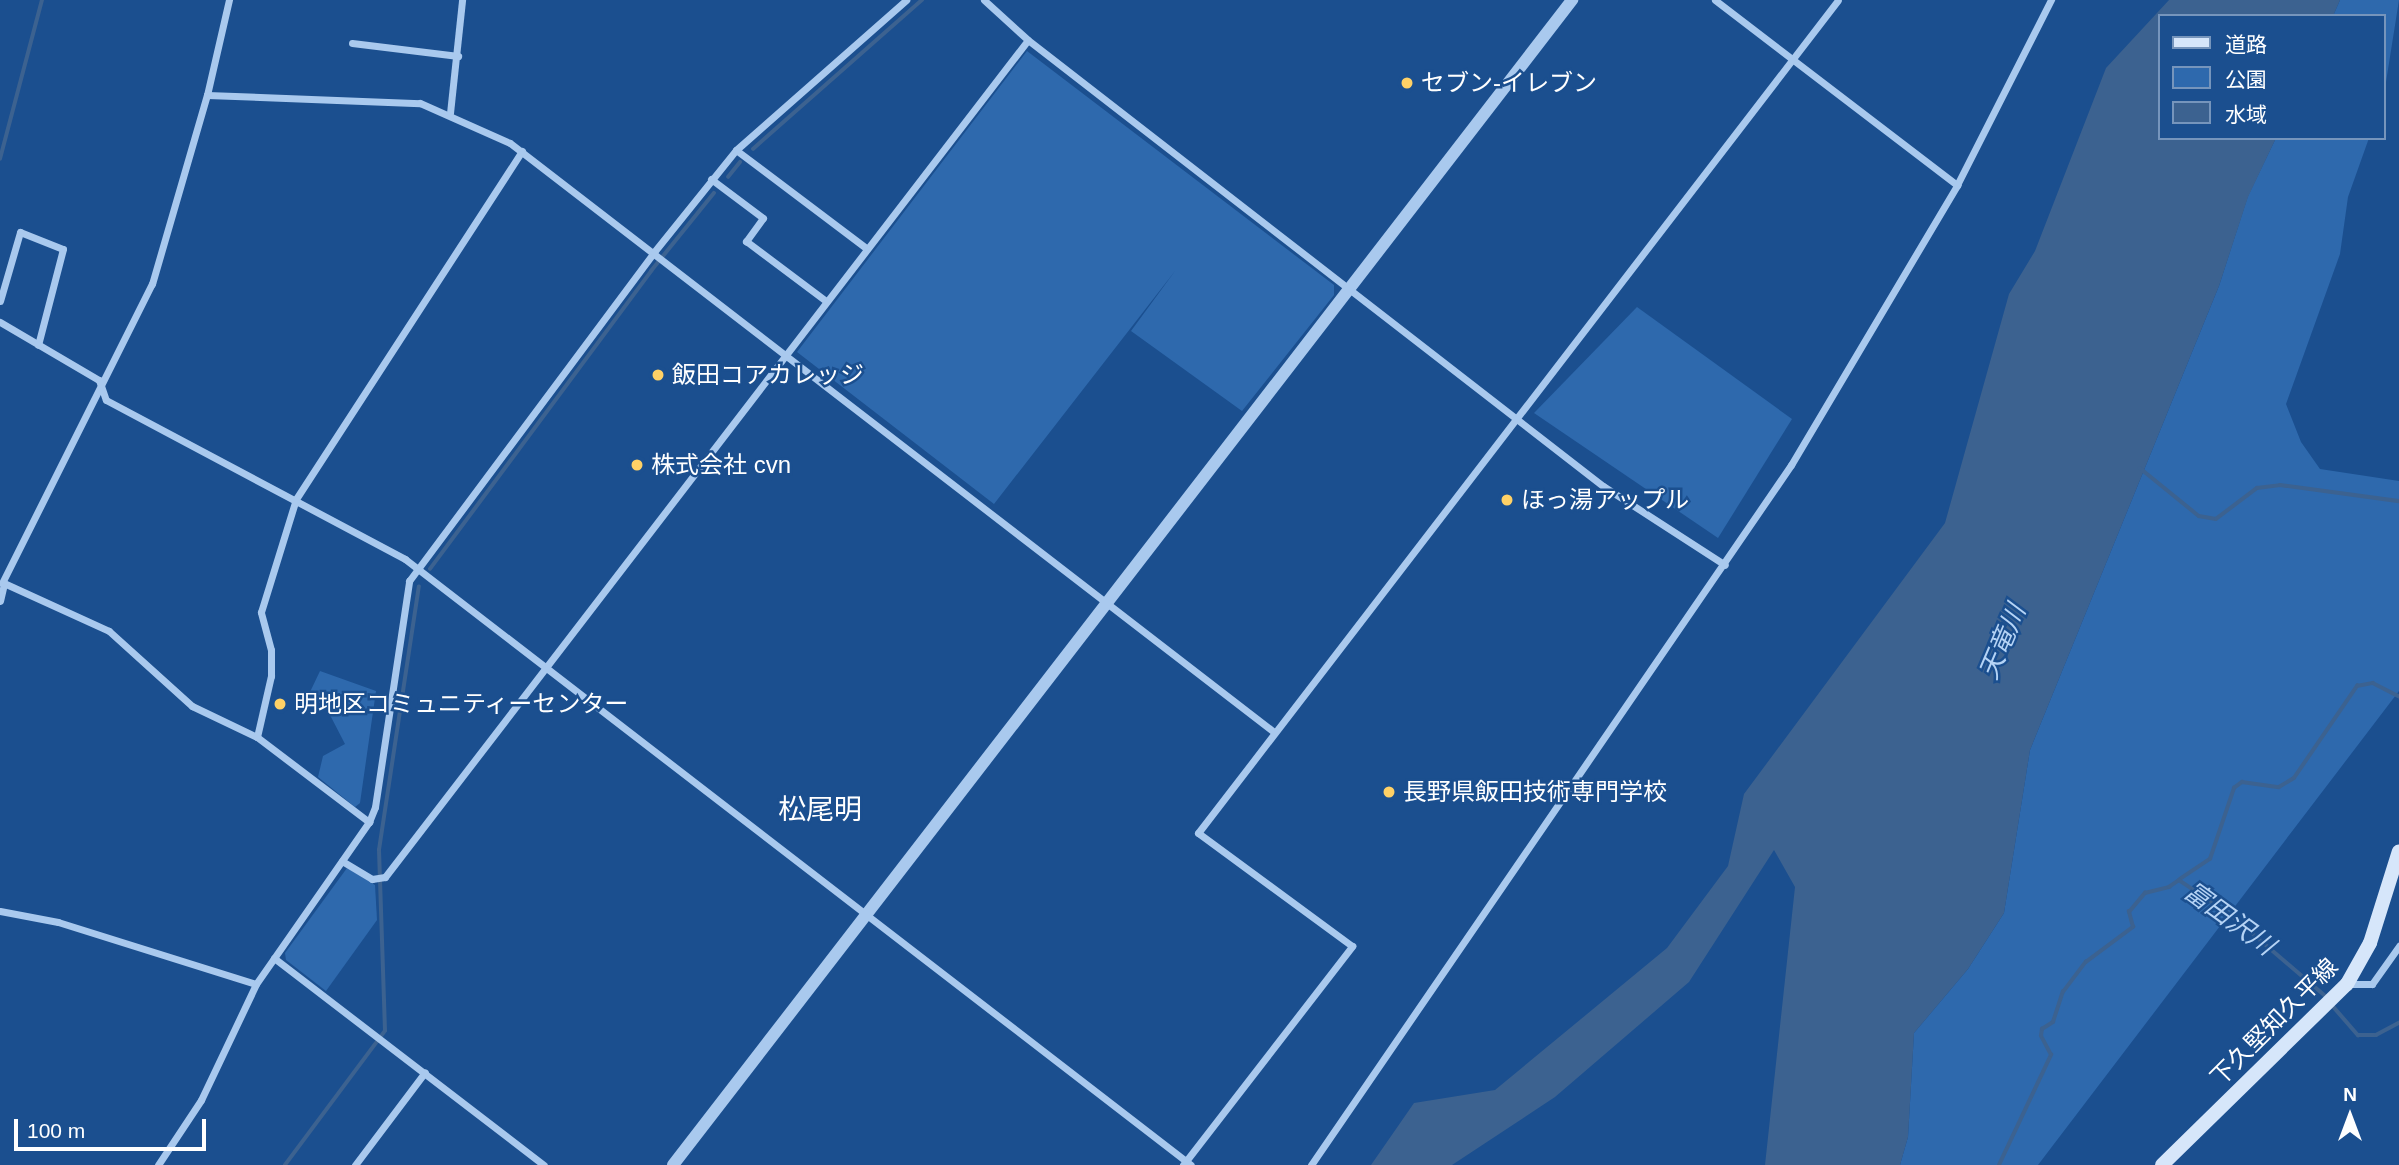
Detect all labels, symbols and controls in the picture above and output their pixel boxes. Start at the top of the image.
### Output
legend [2158,14,2385,140]
text: 道路 [2225,33,2267,56]
text: 公園 [2225,68,2267,91]
place label: セブン-イレブン [1421,69,1597,97]
marker: セブン-イレブン [1399,75,1415,91]
text: 水域 [2225,103,2267,126]
place label: 飯田コアカレッジ [672,361,864,389]
marker: 飯田コアカレッジ [650,367,666,383]
place label: 株式会社 cvn [651,451,791,479]
marker: 株式会社 cvn [629,457,645,473]
place label: ほっ湯アップル [1521,486,1689,514]
marker: ほっ湯アップル [1499,492,1515,508]
water label: 天竜川 [1973,600,2033,684]
place label: 明地区コミュニティーセンター [294,690,630,718]
marker: 明地区コミュニティーセンター [272,696,288,712]
place label: 長野県飯田技術専門学校 [1403,778,1667,806]
marker: 長野県飯田技術専門学校 [1381,784,1397,800]
district label: 松尾明 [778,793,862,827]
water label: 富田沢川 [2178,876,2280,962]
street label: 下久堅知久平線 [2204,952,2344,1092]
north arrow [2315,1081,2385,1151]
text: N [2343,1084,2357,1105]
scale bar [18,1106,210,1150]
text: 100 m [27,1119,85,1142]

